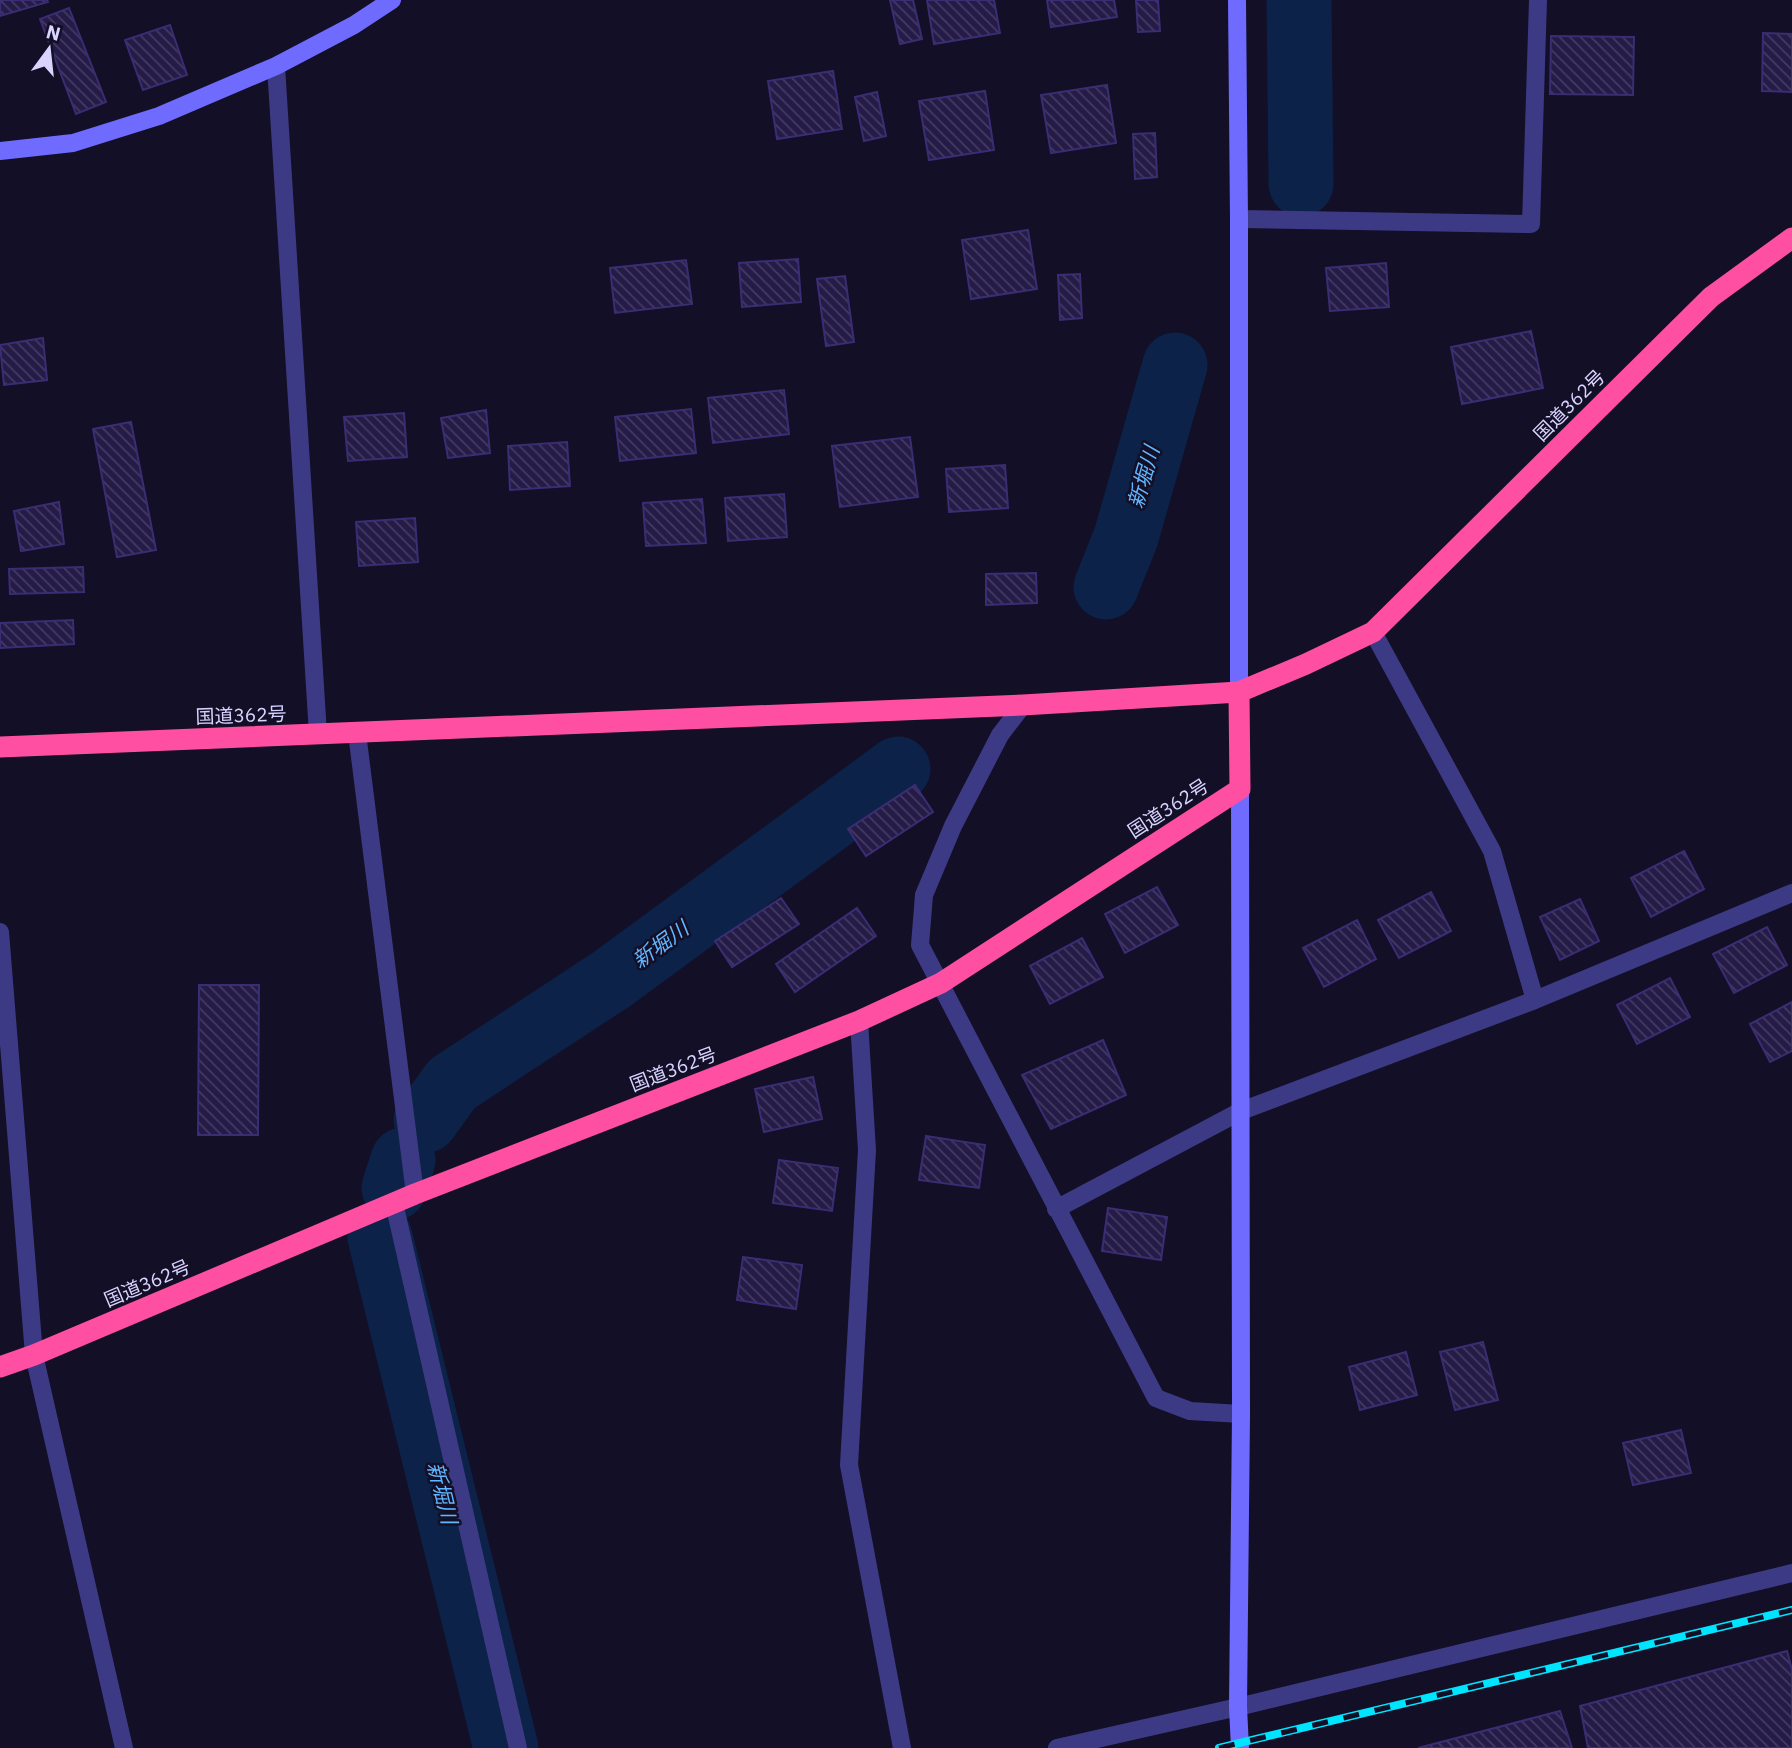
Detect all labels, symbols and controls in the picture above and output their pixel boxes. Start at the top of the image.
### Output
north arrow [14,14,84,84]
text: N [44,19,63,46]
street label: 国道362号 [1528,364,1610,446]
water label: 新堀川 [1121,441,1166,511]
street label: 国道362号 [195,701,287,729]
street label: 国道362号 [1123,773,1213,843]
water label: 新堀川 [626,913,695,974]
street label: 国道362号 [626,1041,720,1097]
street label: 国道362号 [100,1254,194,1312]
water label: 新堀川 [422,1459,465,1529]

